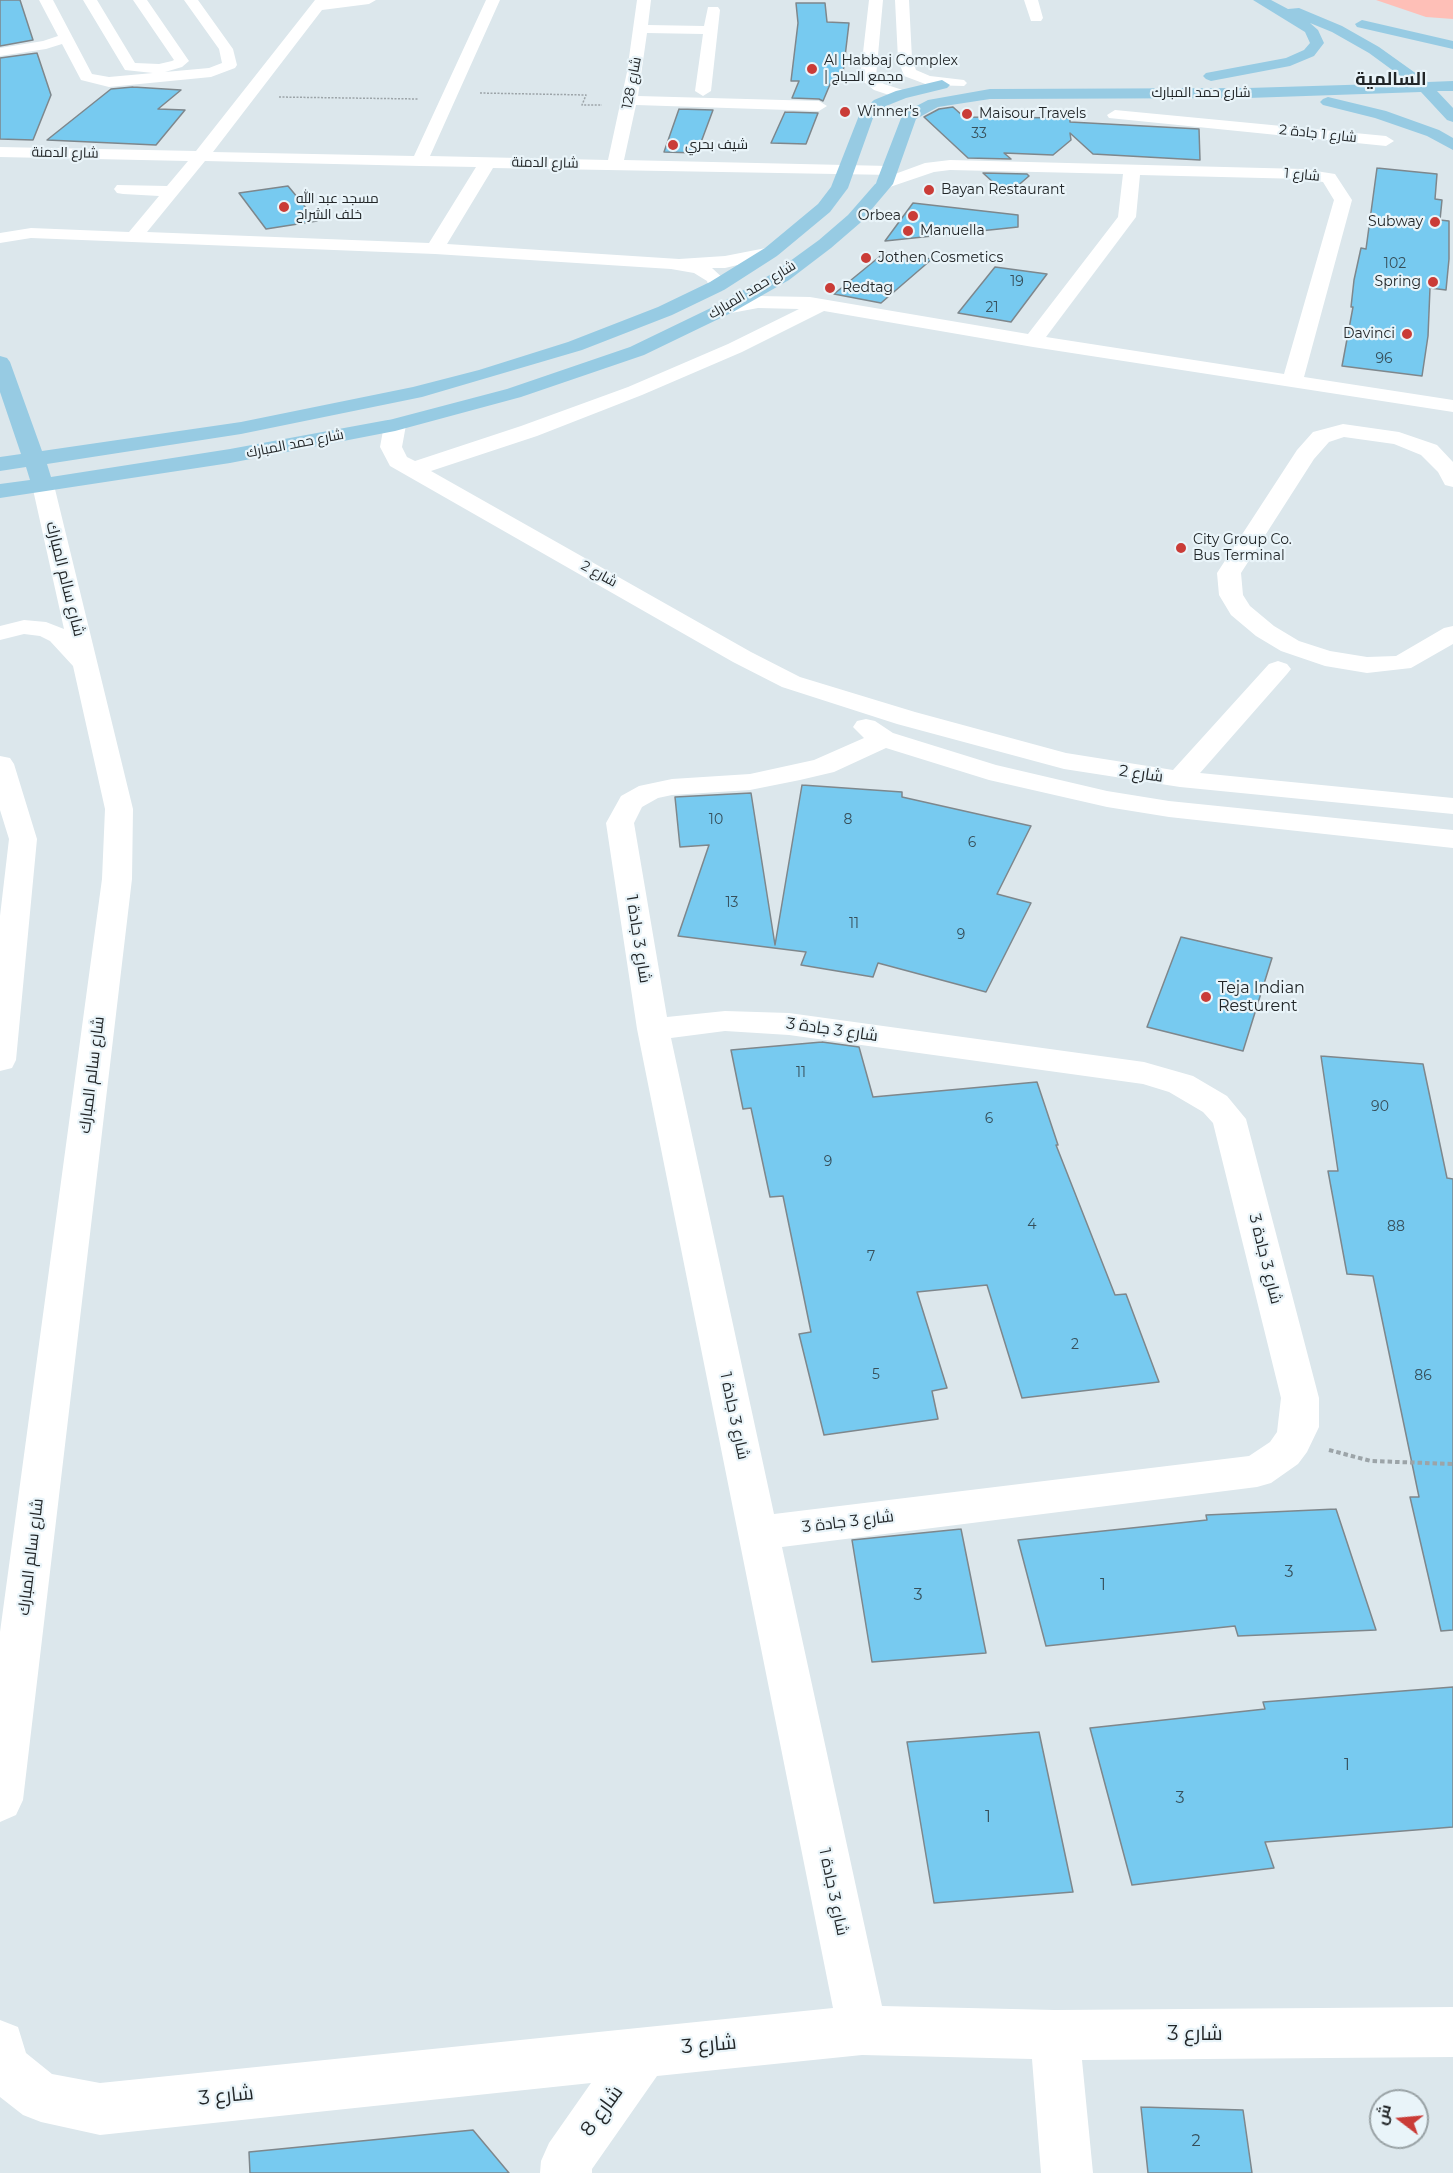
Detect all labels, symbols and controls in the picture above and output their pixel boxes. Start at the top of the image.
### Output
place label: Al Habbaj Complex | مجمع الحباج [824,53,958,86]
street label: شارع 128 [619,56,645,110]
marker: Al Habbaj Complex | مجمع الحباج [805,62,819,76]
district label: السالمية [1355,69,1427,91]
street label: شارع حمد المبارك [1151,85,1251,101]
place label: Winner's [857,104,919,120]
marker: Winner's [838,105,852,119]
place label: Maisour Travels [979,106,1086,122]
marker: Maisour Travels [960,107,974,121]
street label: شارع 1 جادة 2 [1278,122,1358,146]
house number: 33 [971,126,987,142]
place label: شيف بحري [685,137,748,153]
marker: شيف بحري [666,138,680,152]
street label: شارع الدمنة [31,144,99,162]
street label: شارع الدمنة [511,154,579,172]
street label: شارع 1 [1283,165,1321,185]
place label: Bayan Restaurant [941,182,1065,198]
marker: Bayan Restaurant [922,183,936,197]
place label: مسجد عبد الله خلف الشراح [296,191,379,224]
marker: مسجد عبد الله خلف الشراح [277,200,291,214]
place label: Orbea [858,208,901,224]
marker: Orbea [906,209,920,223]
place label: Subway [1368,214,1423,230]
marker: Subway [1428,215,1442,229]
place label: Manuella [920,223,985,239]
marker: Manuella [901,224,915,238]
place label: Jothen Cosmetics [878,250,1003,266]
marker: Jothen Cosmetics [859,251,873,265]
house number: 102 [1384,256,1406,272]
street label: شارع حمد المبارك [705,257,799,323]
house number: 19 [1010,274,1024,290]
place label: Spring [1375,274,1421,290]
marker: Spring [1426,275,1440,289]
place label: Redtag [842,280,893,296]
marker: Redtag [823,281,837,295]
house number: 21 [985,300,999,316]
place label: Davinci [1343,326,1395,342]
marker: Davinci [1400,327,1414,341]
house number: 96 [1375,351,1393,367]
street label: شارع حمد المبارك [245,426,345,462]
street label: شارع سالم المبارك [41,519,89,639]
place label: City Group Co. Bus Terminal [1193,532,1292,564]
marker: City Group Co. Bus Terminal [1174,541,1188,555]
street label: شارع 2 [578,557,620,591]
street label: شارع 2 [1118,761,1164,787]
house number: 10 [709,812,723,828]
house number: 8 [844,812,852,828]
house number: 6 [968,835,976,851]
street label: شارع 3 جادة 1 [622,894,654,984]
house number: 13 [726,895,738,911]
house number: 11 [849,916,859,932]
house number: 9 [957,927,965,943]
place label: Teja Indian Resturent [1218,978,1305,1016]
marker: Teja Indian Resturent [1199,990,1213,1004]
street label: شارع 3 جادة 3 [785,1014,879,1046]
street label: شارع سالم المبارك [75,1015,109,1135]
house number: 11 [796,1065,806,1081]
house number: 90 [1371,1099,1389,1115]
house number: 6 [985,1111,993,1127]
house number: 9 [824,1154,832,1170]
street label: شارع 3 جادة 3 [1245,1212,1285,1306]
house number: 4 [1027,1217,1037,1233]
house number: 88 [1387,1219,1405,1235]
house number: 7 [867,1249,875,1265]
house number: 2 [1071,1337,1079,1353]
house number: 5 [872,1367,880,1383]
house number: 86 [1414,1368,1432,1384]
street label: شارع 3 جادة 1 [715,1370,753,1462]
street label: شارع سالم المبارك [14,1497,48,1617]
street label: شارع 3 جادة 3 [801,1507,895,1537]
house number: 3 [1284,1562,1294,1582]
house number: 1 [1100,1575,1106,1595]
house number: 3 [913,1585,923,1605]
house number: 1 [1344,1755,1350,1775]
house number: 3 [1175,1788,1185,1808]
house number: 1 [985,1807,991,1827]
street label: شارع 3 جادة 1 [814,1846,852,1938]
street label: شارع 3 [1167,2022,1223,2046]
street label: شارع 3 [680,2031,738,2059]
street label: شارع 3 [197,2081,255,2111]
street label: شارع 8 [576,2081,628,2141]
north arrow [1369,2089,1429,2149]
text: ش [1371,2102,1395,2127]
house number: 2 [1191,2131,1201,2151]

